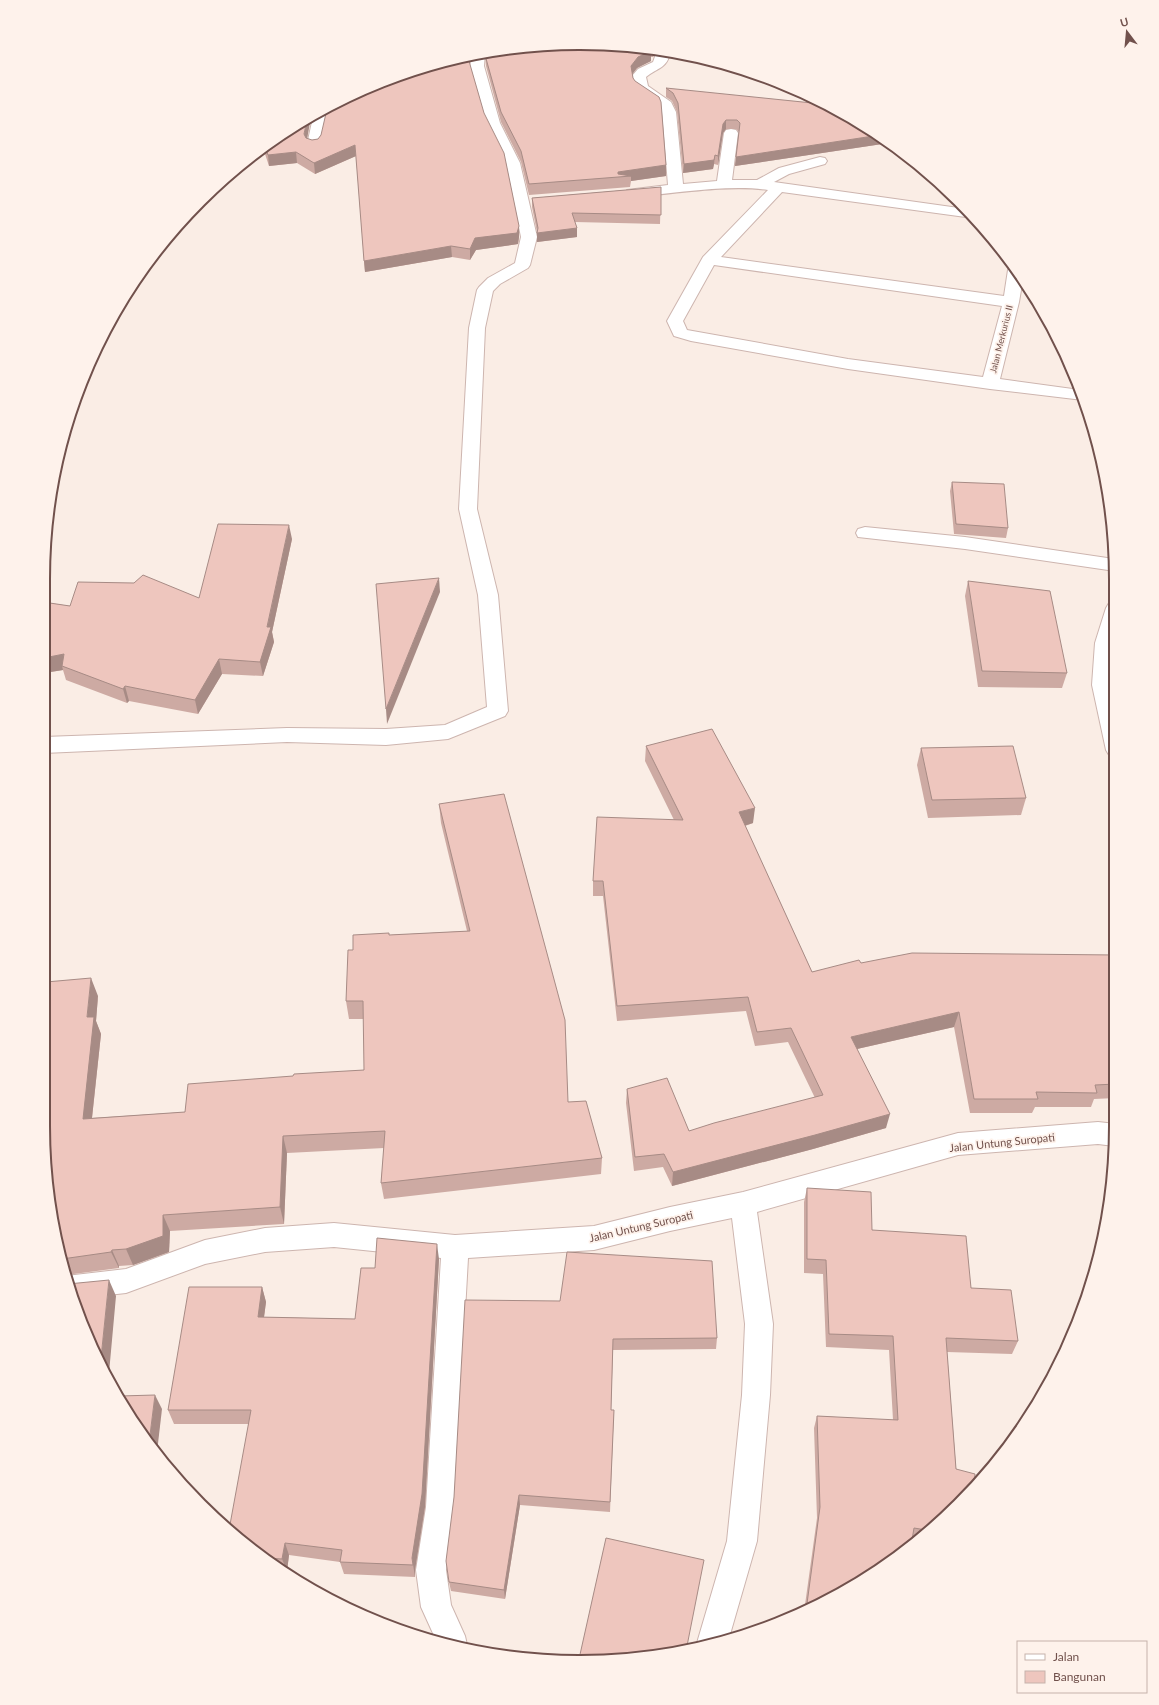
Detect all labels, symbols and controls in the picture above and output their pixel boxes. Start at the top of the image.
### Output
north arrow [1107,12,1147,52]
text: U [1118,15,1130,29]
street label: Jalan Merkurius II [987,304,1015,374]
street label: Jalan Untung Suropati [949,1130,1056,1154]
street label: Jalan Untung Suropati [588,1208,694,1244]
legend [1017,1641,1147,1693]
text: Jalan [1053,1649,1079,1664]
text: Bangunan [1053,1669,1106,1684]

